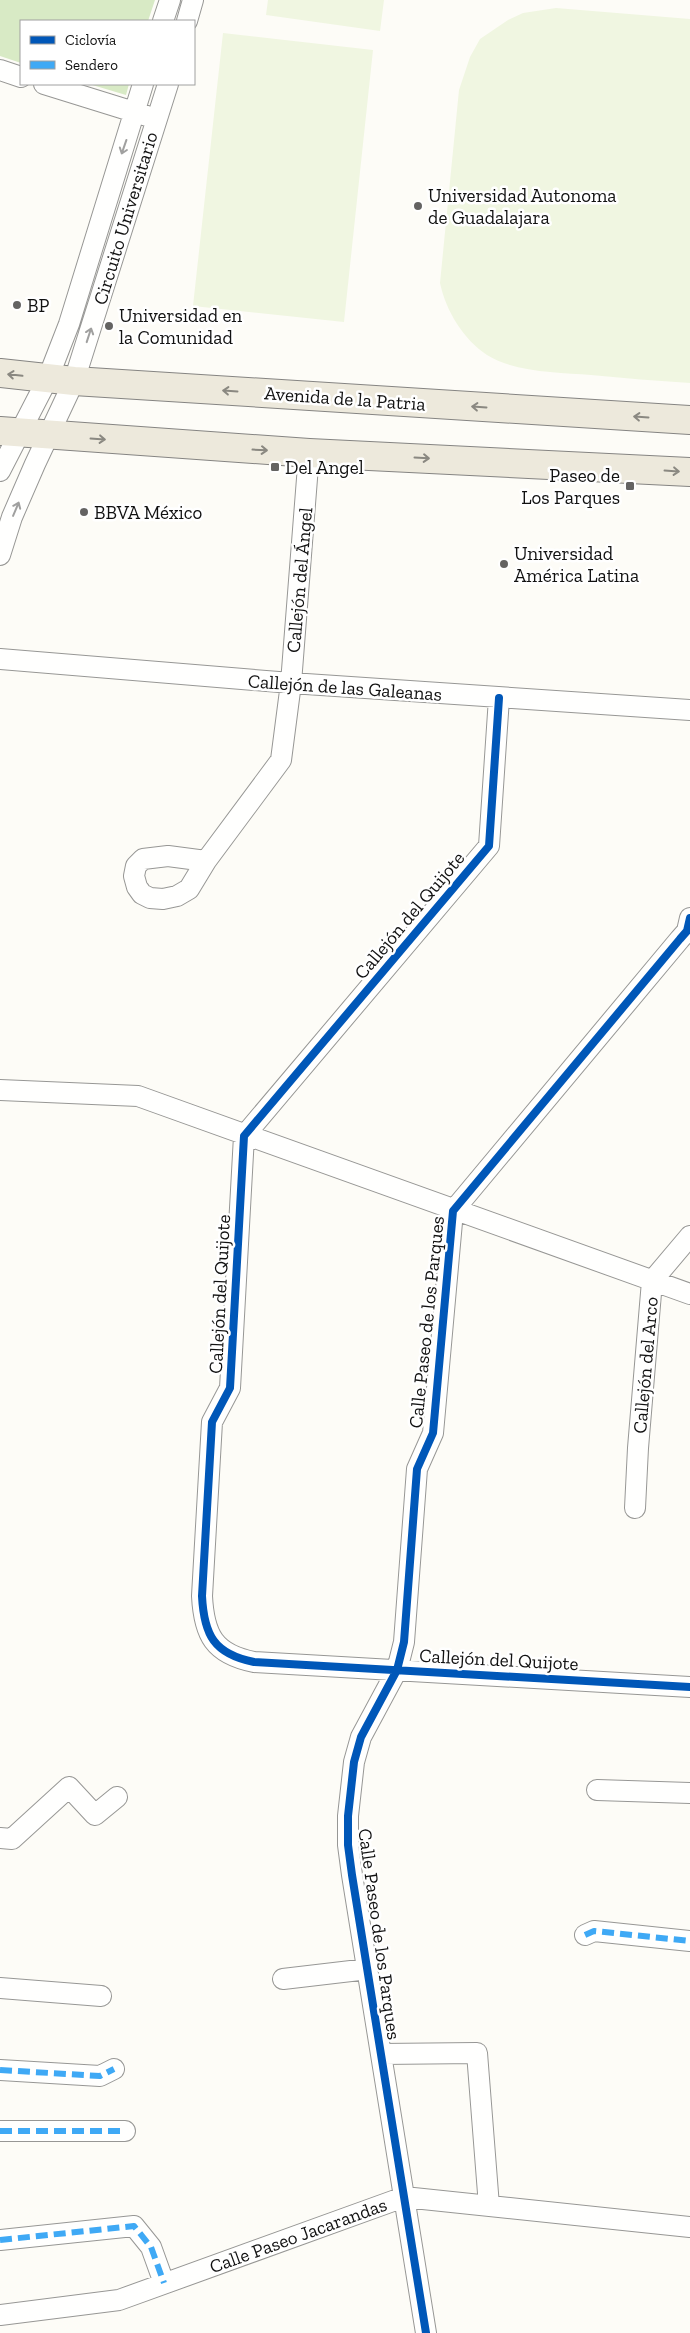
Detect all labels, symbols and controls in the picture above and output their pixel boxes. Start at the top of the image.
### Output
legend [20,20,195,85]
text: Ciclovía [65,31,116,49]
text: Sendero [65,56,118,74]
street label: Circuito Universitario [88,129,163,307]
one-way arrow [119,139,128,154]
place label: Universidad Autonoma de Guadalajara [428,184,616,229]
marker: Universidad Autonoma de Guadalajara [412,200,424,212]
place label: BP [27,294,49,317]
marker: BP [11,299,23,311]
place label: Universidad en la Comunidad [119,304,242,349]
marker: Universidad en la Comunidad [103,320,115,332]
one-way arrow [84,327,94,343]
one-way arrow [8,370,24,380]
street label: Avenida de la Patria [264,381,426,416]
one-way arrow [222,386,238,395]
one-way arrow [471,402,487,411]
one-way arrow [634,412,650,421]
one-way arrow [89,434,105,443]
one-way arrow [251,445,267,454]
one-way arrow [414,453,430,462]
place label: Del Angel [285,456,364,479]
marker: Del Angel [269,461,281,473]
place label: Paseo de Los Parques [521,464,620,509]
one-way arrow [663,466,679,475]
marker: Paseo de Los Parques [624,480,636,492]
place label: BBVA México [94,501,203,524]
one-way arrow [11,502,21,517]
marker: BBVA México [78,506,90,518]
street label: Callejón del Ángel [282,506,317,654]
place label: Universidad América Latina [514,542,639,587]
marker: Universidad América Latina [498,558,510,570]
street label: Callejón de las Galeanas [247,669,443,706]
street label: Callejón del Quijote [349,847,469,984]
street label: Callejón del Quijote [204,1214,235,1374]
street label: Calle Paseo de los Parques [404,1215,449,1429]
street label: Callejón del Arco [628,1295,663,1434]
street label: Callejón del Quijote [419,1644,579,1675]
street label: Calle Paseo de los Parques [353,1827,406,2041]
street label: Calle Paseo Jacarandas [206,2193,390,2278]

